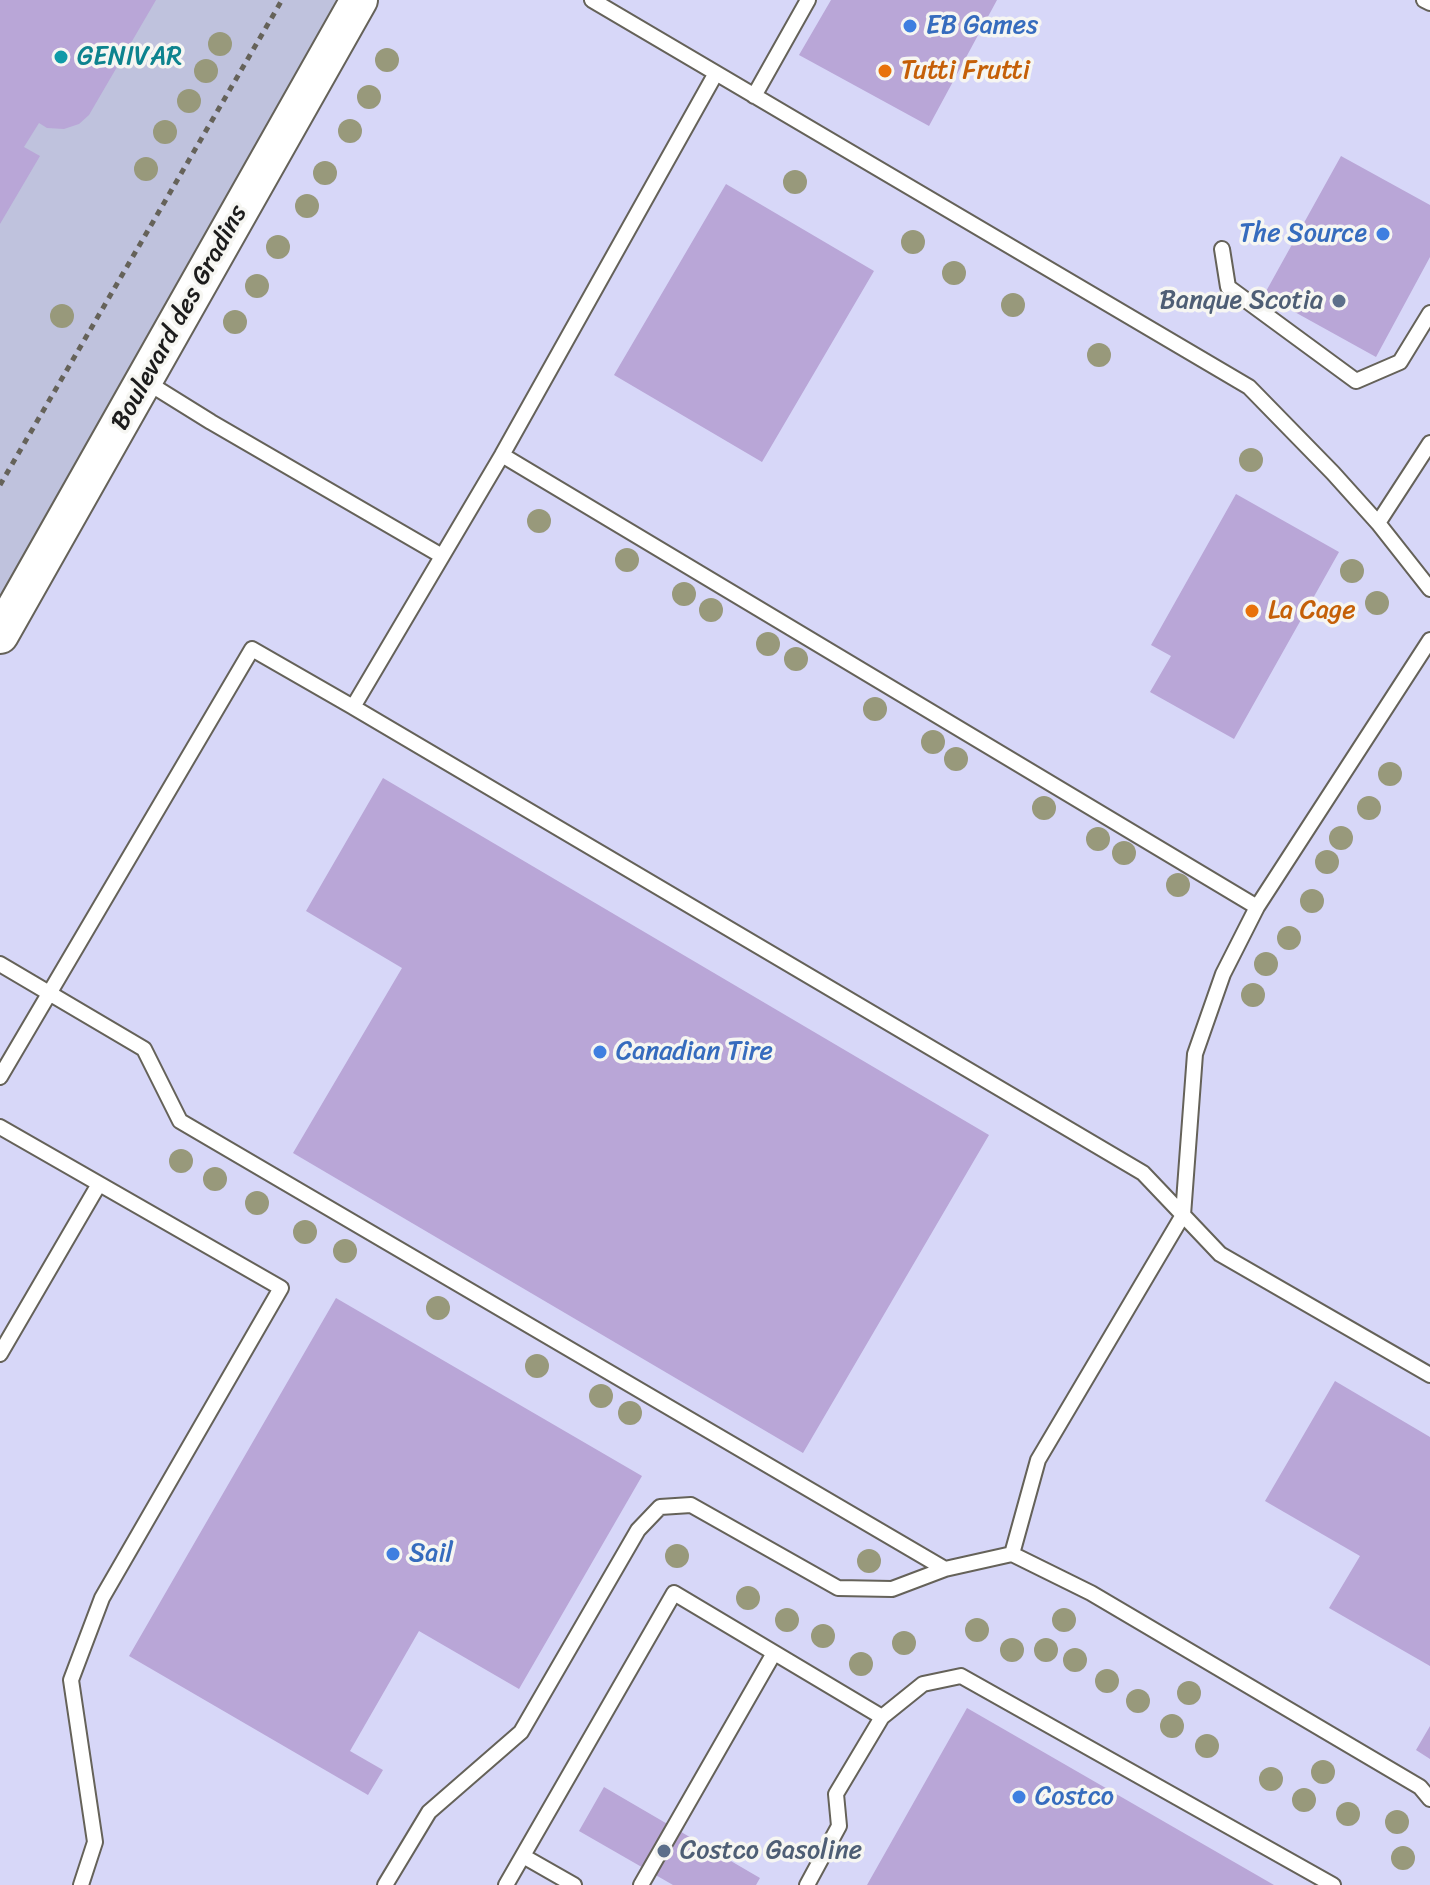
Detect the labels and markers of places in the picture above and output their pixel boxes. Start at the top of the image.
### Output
place label: EB Games [926,10,1038,42]
marker: EB Games [901,17,919,35]
place label: GENIVAR [77,41,182,73]
marker: GENIVAR [52,48,70,66]
place label: Tutti Frutti [901,55,1030,87]
marker: Tutti Frutti [876,62,894,80]
place label: The Source [1239,218,1367,250]
marker: The Source [1374,225,1392,243]
place label: Banque Scotia [1160,285,1323,317]
marker: Banque Scotia [1330,292,1348,310]
place label: La Cage [1268,595,1356,627]
marker: La Cage [1243,602,1261,620]
place label: Canadian Tire [616,1036,773,1068]
marker: Canadian Tire [591,1043,609,1061]
place label: Sail [409,1538,453,1570]
marker: Sail [384,1545,402,1563]
place label: Costco [1035,1781,1114,1813]
marker: Costco [1010,1788,1028,1806]
place label: Costco Gasoline [680,1835,862,1867]
marker: Costco Gasoline [655,1842,673,1860]

